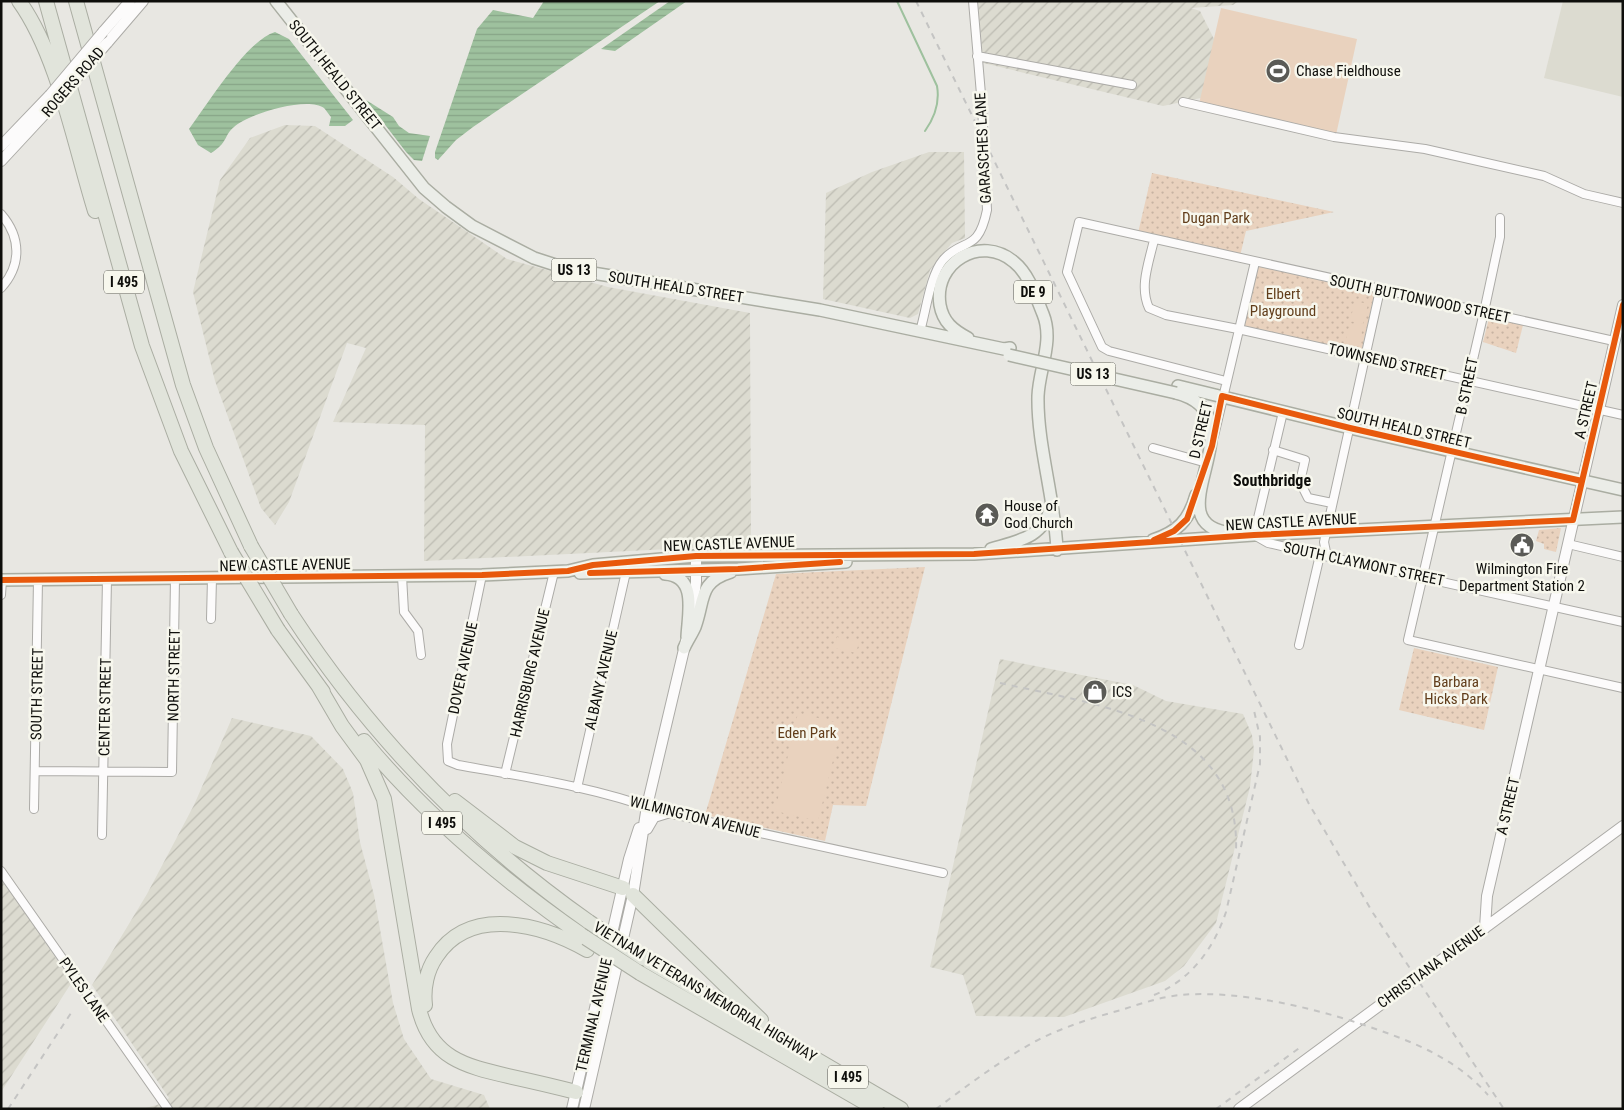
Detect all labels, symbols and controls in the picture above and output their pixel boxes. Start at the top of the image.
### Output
street label: SOUTH HEALD STREET [285,16,385,134]
street label: ROGERS ROAD [38,43,108,121]
sports icon: Chase Fieldhouse [1265,58,1291,84]
place label: Chase Fieldhouse [1296,62,1401,80]
street label: GARASCHES LANE [971,92,995,204]
park label: Dugan Park [1182,209,1250,227]
road number: US 13 [552,258,596,282]
street label: SOUTH HEALD STREET [607,267,745,307]
road number: I 495 [104,270,144,294]
street label: SOUTH BUTTONWOOD STREET [1328,271,1512,327]
road number: DE 9 [1014,280,1052,304]
park label: Elbert Playground [1250,285,1316,320]
street label: TOWNSEND STREET [1326,340,1448,384]
street label: B STREET [1452,356,1482,416]
road number: US 13 [1070,362,1116,386]
street label: A STREET [1571,379,1601,441]
street label: D STREET [1186,399,1216,460]
street label: SOUTH HEALD STREET [1335,404,1473,452]
district label: Southbridge [1233,471,1311,490]
place label: House of God Church [1004,497,1073,532]
temple icon: House of God Church [974,502,1000,528]
street label: NEW CASTLE AVENUE [1225,510,1357,534]
public building icon: Wilmington Fire Department Station 2 [1509,532,1535,558]
street label: NEW CASTLE AVENUE [663,533,795,555]
street label: SOUTH CLAYMONT STREET [1282,538,1446,590]
street label: NEW CASTLE AVENUE [219,555,351,575]
place label: Wilmington Fire Department Station 2 [1459,560,1585,595]
street label: HARRISBURG AVENUE [506,607,554,739]
street label: DOVER AVENUE [444,620,482,716]
street label: NORTH STREET [164,628,184,721]
street label: ALBANY AVENUE [581,628,621,732]
street label: SOUTH STREET [27,648,47,740]
street label: CENTER STREET [95,658,115,756]
park label: Barbara Hicks Park [1424,673,1488,708]
shop icon: ICS [1082,679,1108,705]
place label: ICS [1112,683,1132,701]
park label: Eden Park [777,724,837,742]
street label: A STREET [1493,775,1523,837]
street label: WILMINGTON AVENUE [628,792,762,842]
road number: I 495 [422,811,462,834]
street label: VIETNAM VETERANS MEMORIAL HIGHWAY [590,918,820,1066]
street label: CHRISTIANA AVENUE [1374,922,1488,1012]
street label: PYLES LANE [55,954,113,1026]
street label: TERMINAL AVENUE [572,956,616,1074]
road number: I 495 [828,1066,868,1088]

